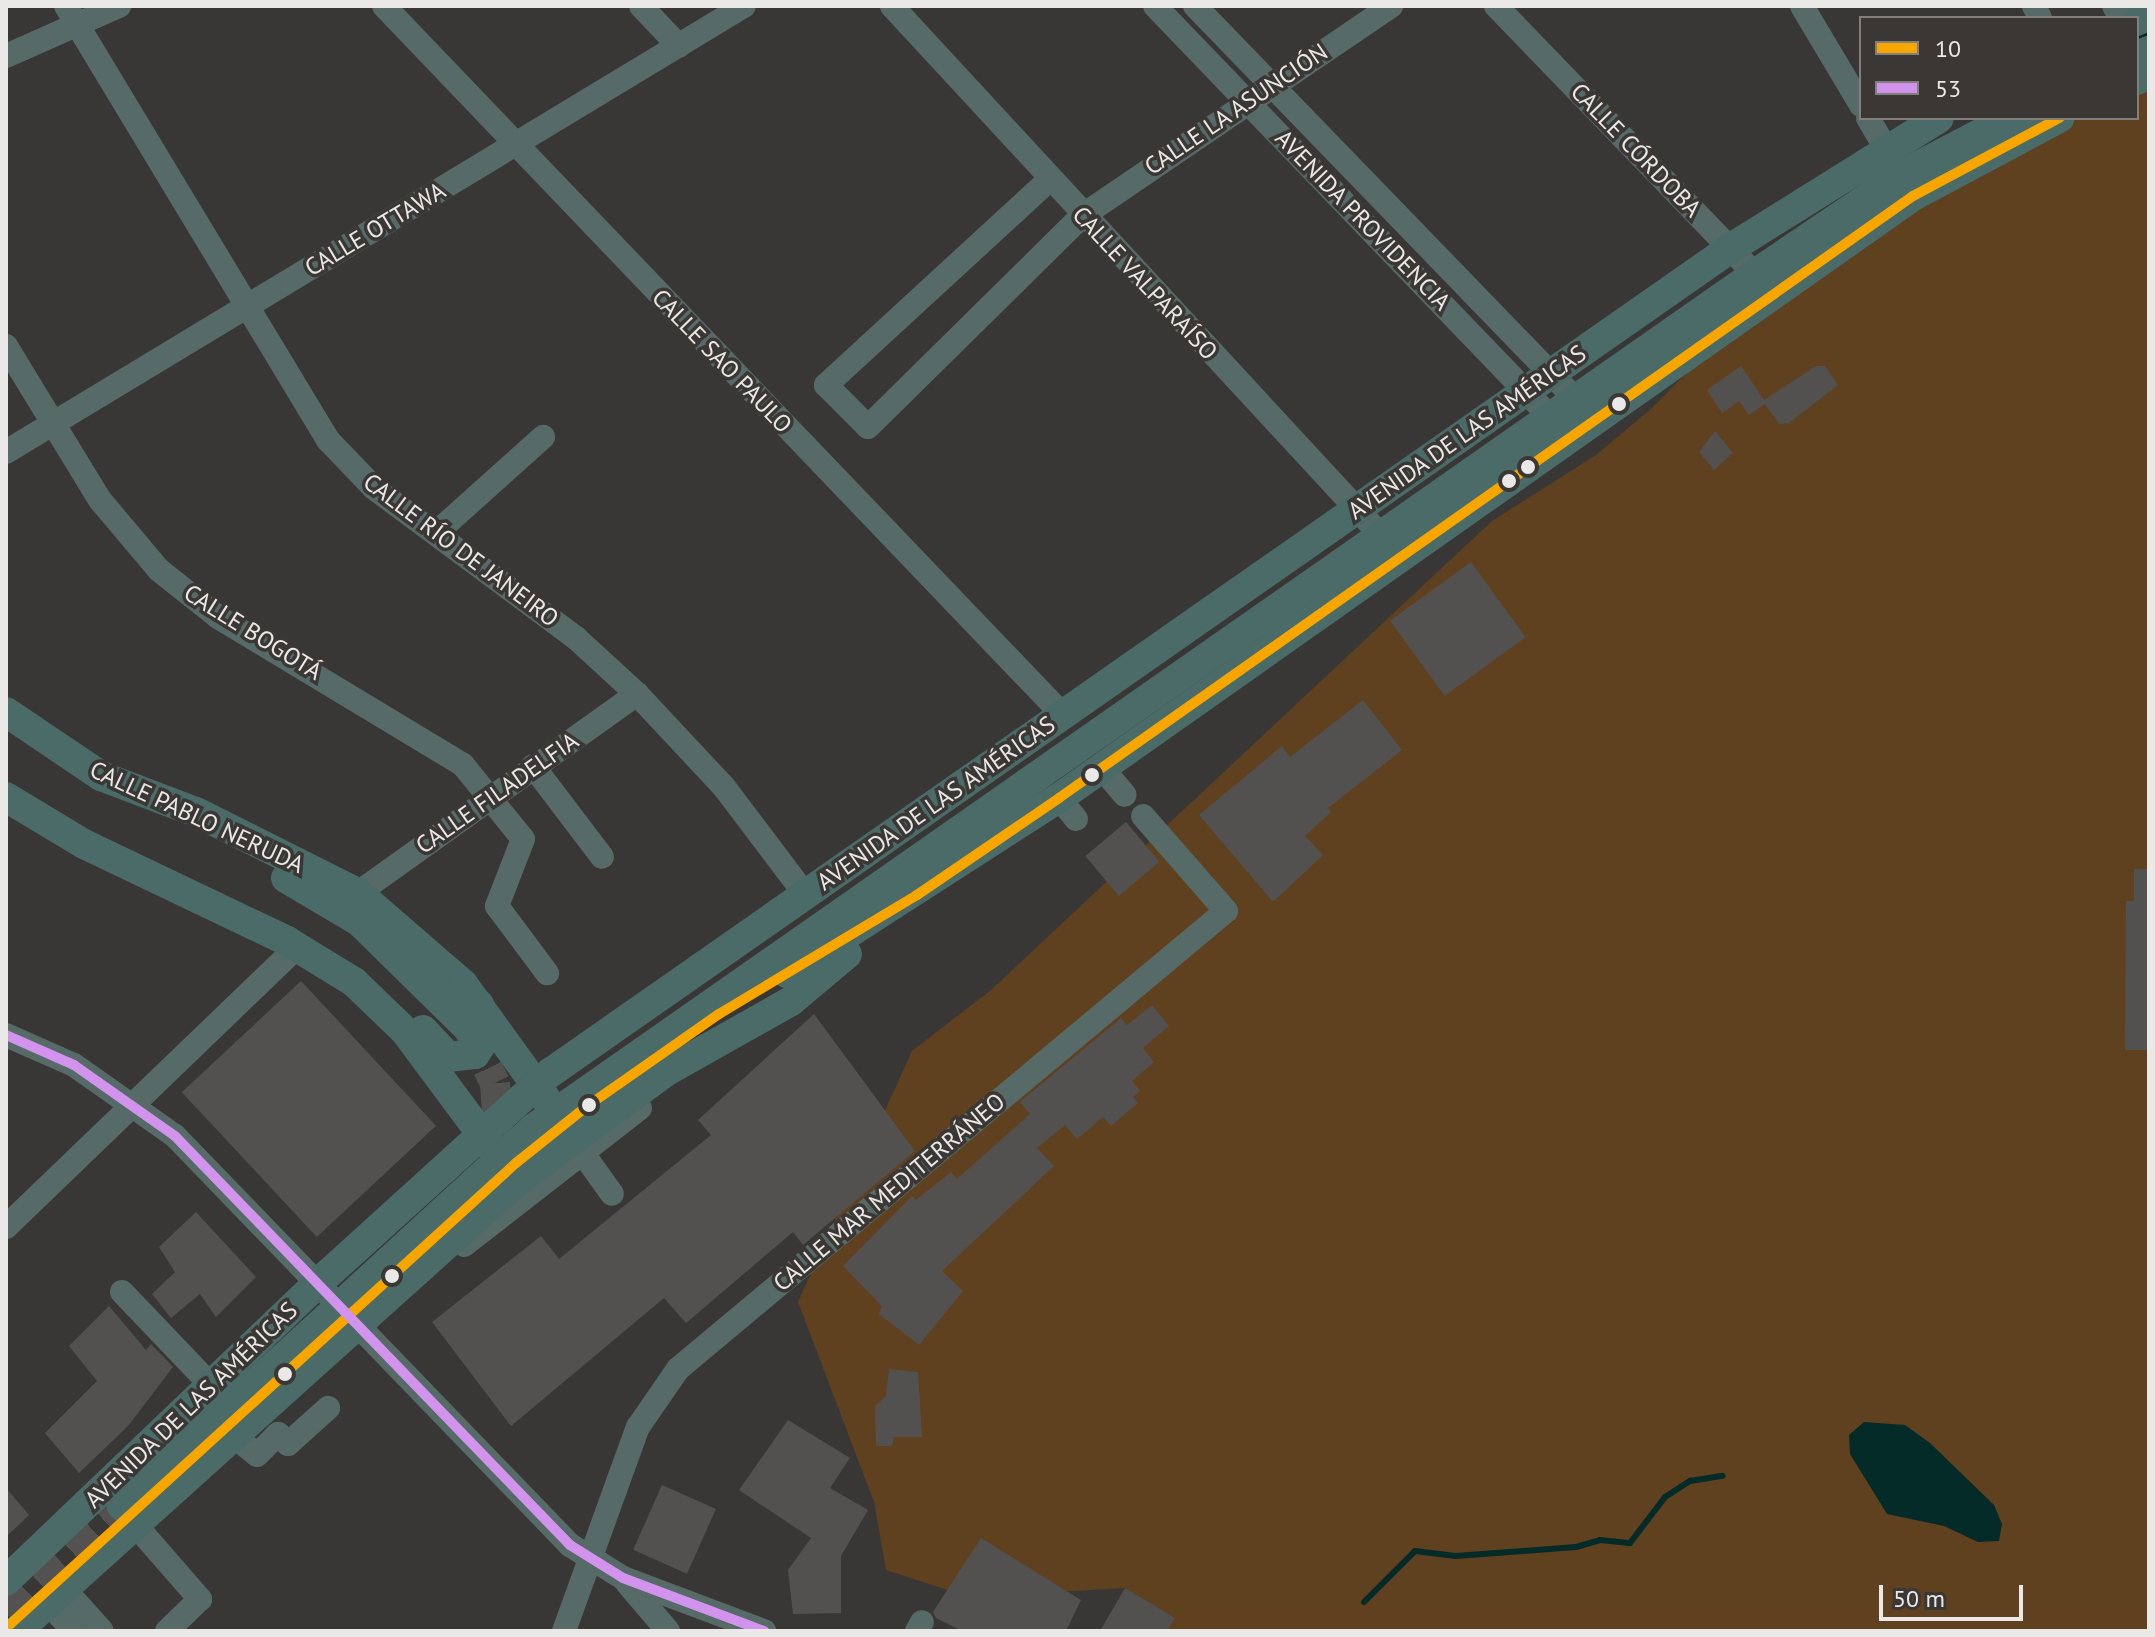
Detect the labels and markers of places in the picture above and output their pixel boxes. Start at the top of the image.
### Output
unlabelled marker [1611,396,1627,412]
unlabelled marker [1520,459,1536,475]
unlabelled marker [1501,473,1517,489]
unlabelled marker [1084,767,1100,783]
unlabelled marker [581,1097,597,1113]
unlabelled marker [384,1268,400,1284]
unlabelled marker [277,1366,293,1382]

